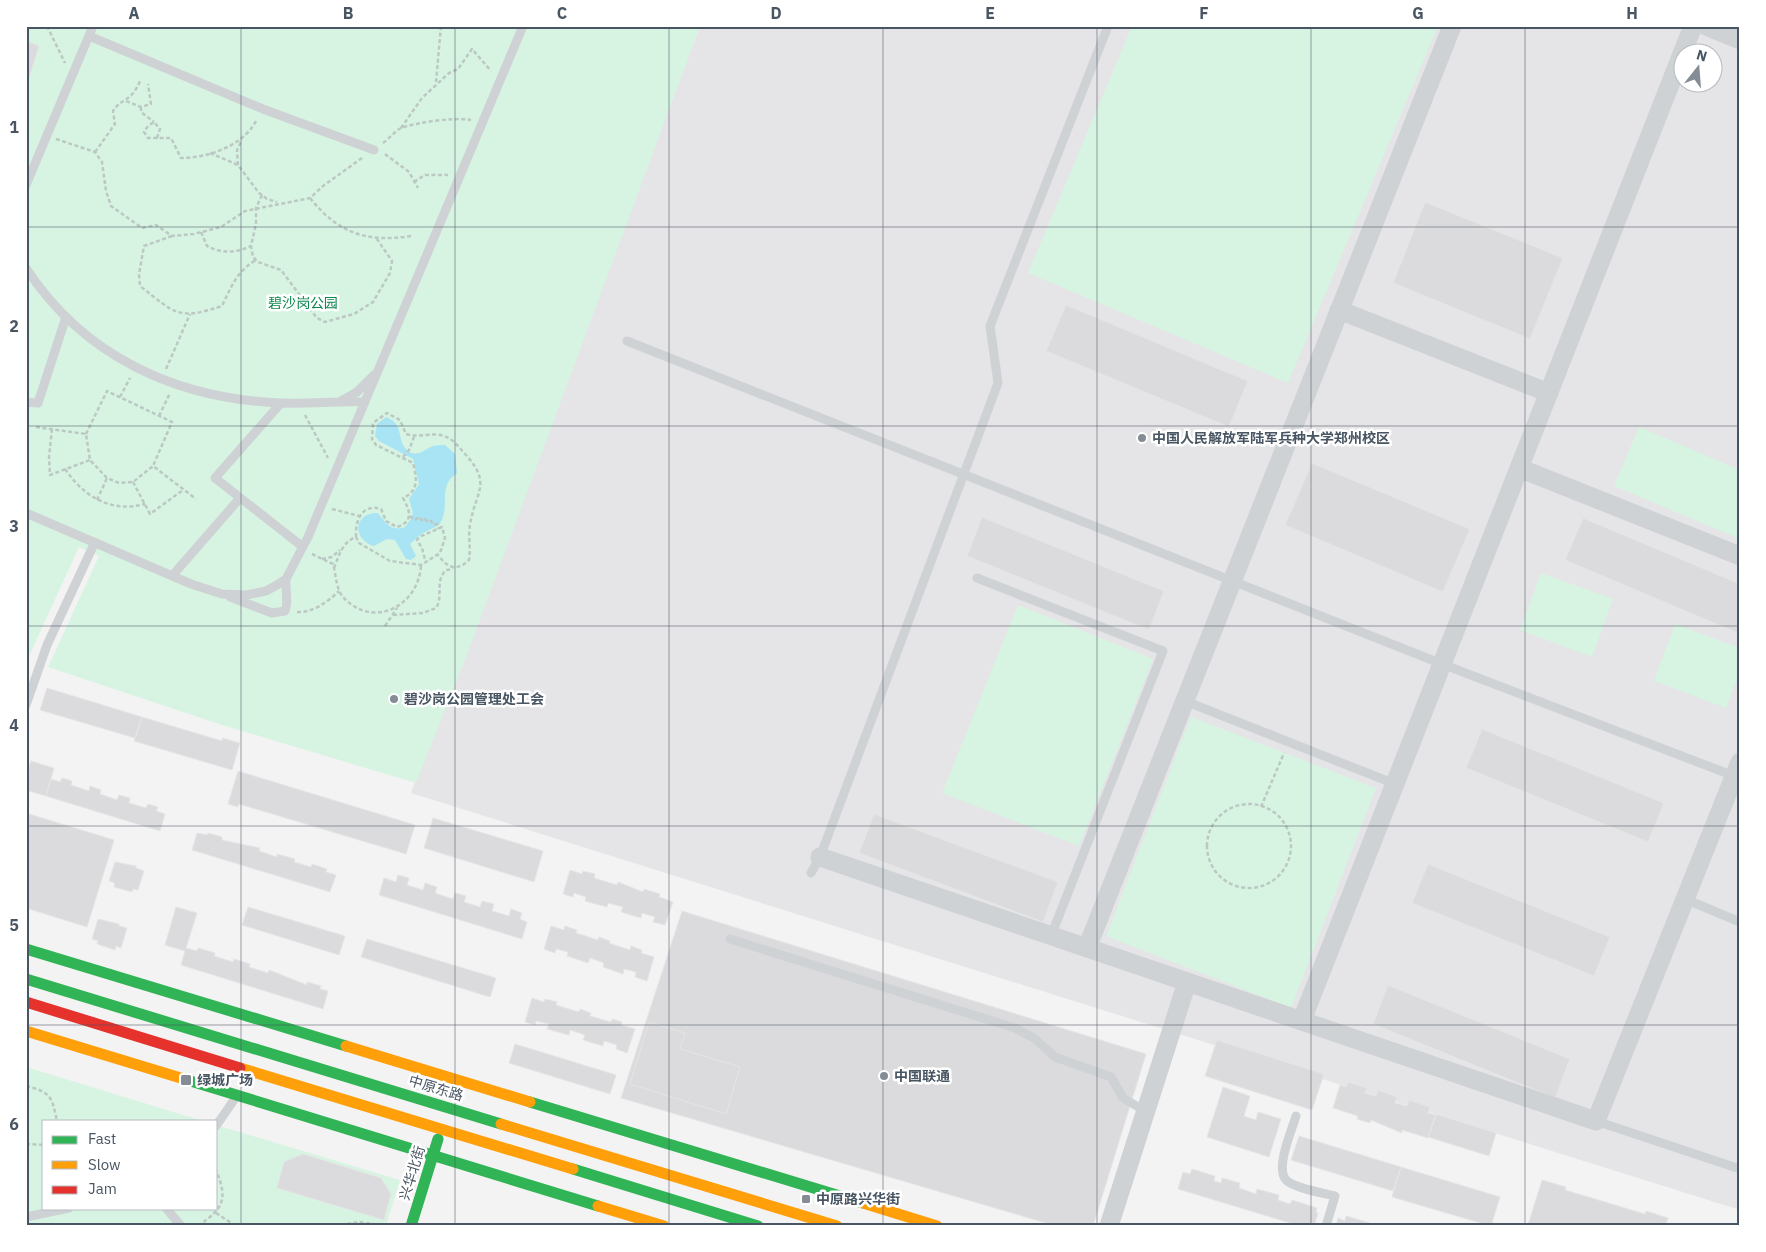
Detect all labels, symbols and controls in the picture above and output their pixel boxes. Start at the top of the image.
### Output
text: A [129,3,140,23]
text: B [343,3,354,23]
text: C [557,3,567,23]
text: D [770,3,782,23]
text: E [985,3,995,23]
text: F [1199,3,1209,23]
text: G [1412,3,1424,23]
text: H [1626,3,1638,23]
north arrow [1674,42,1724,92]
text: N [1694,45,1709,66]
text: 1 [9,117,19,137]
park label: 碧沙岗公园 [268,294,338,312]
text: 2 [9,316,19,336]
place label: 中国人民解放军陆军兵种大学郑州校区 [1152,429,1390,447]
marker: 中国人民解放军陆军兵种大学郑州校区 [1136,432,1148,444]
text: 3 [9,516,19,536]
place label: 碧沙岗公园管理处工会 [404,690,544,708]
marker: 碧沙岗公园管理处工会 [388,693,400,705]
text: 4 [9,715,19,735]
text: 5 [9,915,19,935]
place label: 中国联通 [894,1067,950,1085]
marker: 中国联通 [878,1070,890,1082]
place label: 绿城广场 [197,1071,253,1089]
street label: 中原东路 [407,1071,465,1105]
marker: 绿城广场 [179,1073,193,1087]
text: 6 [9,1114,19,1134]
legend [42,1120,218,1210]
text: Fast [88,1129,116,1148]
street label: 兴华北街 [395,1144,429,1202]
text: Slow [88,1155,121,1174]
text: Jam [88,1179,117,1198]
place label: 中原路兴华街 [816,1190,900,1208]
marker: 中原路兴华街 [800,1193,812,1205]

